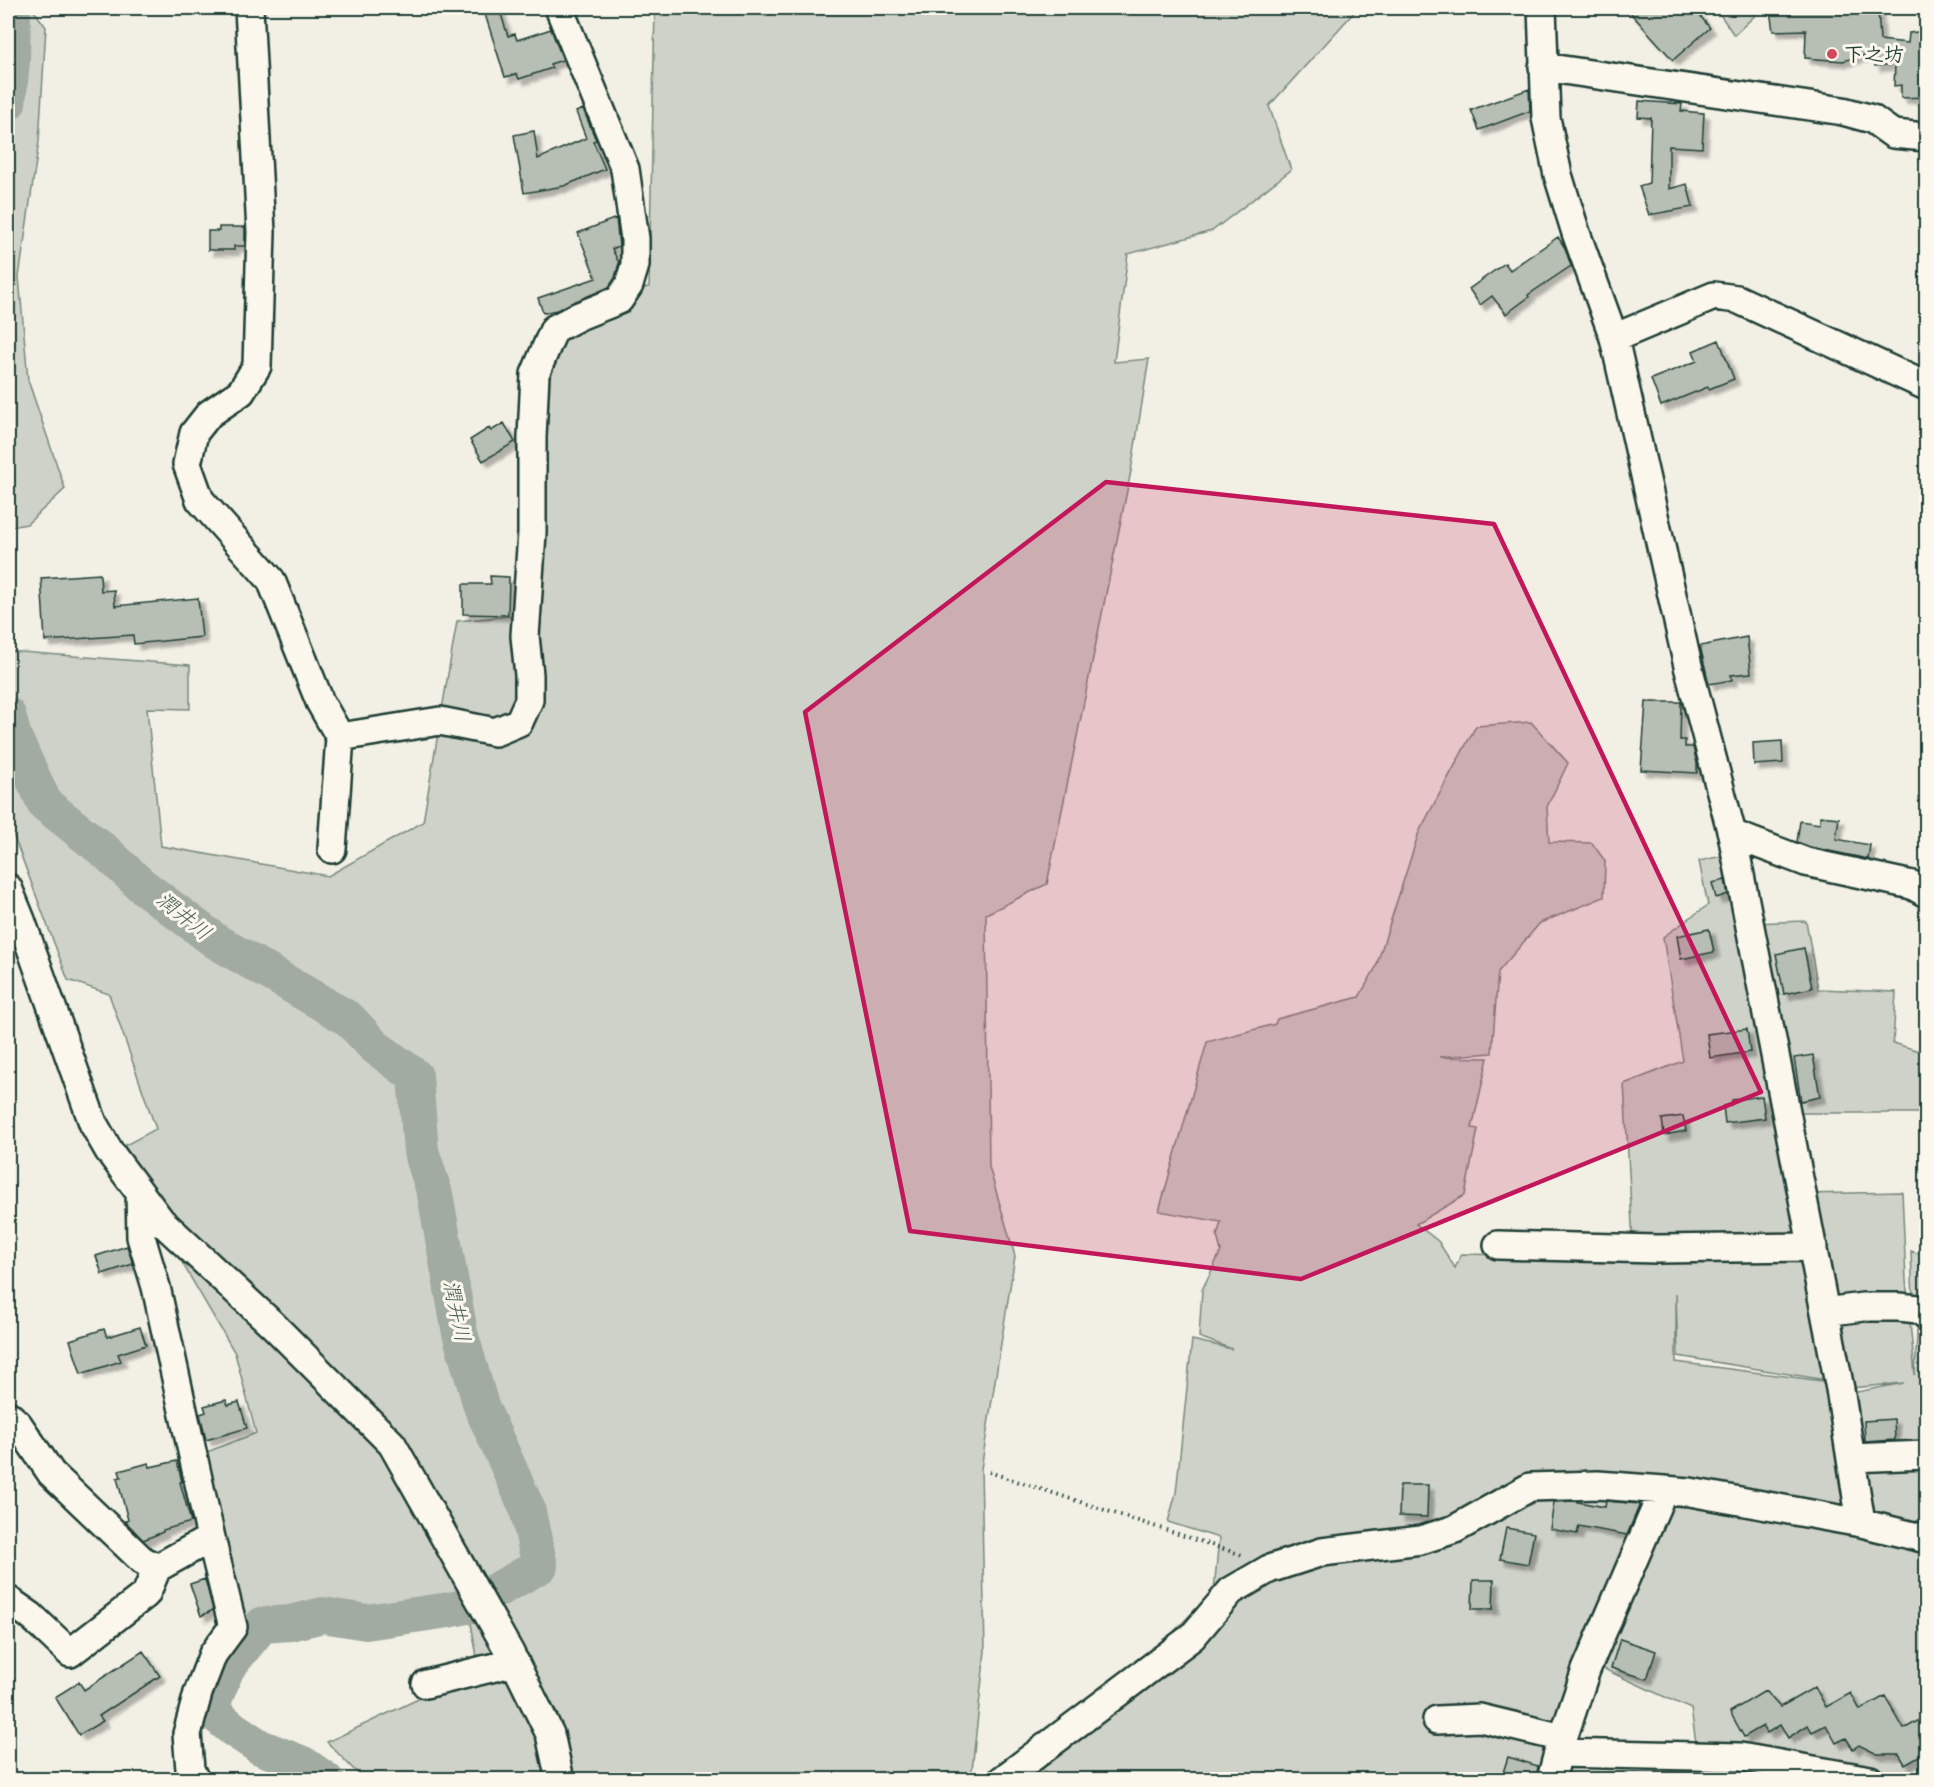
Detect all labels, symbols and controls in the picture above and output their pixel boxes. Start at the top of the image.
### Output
place label: 下之坊 [1844,42,1904,67]
marker: 下之坊 [1825,47,1839,61]
water label: 潤井川 [151,886,217,947]
water label: 潤井川 [437,1277,476,1345]

